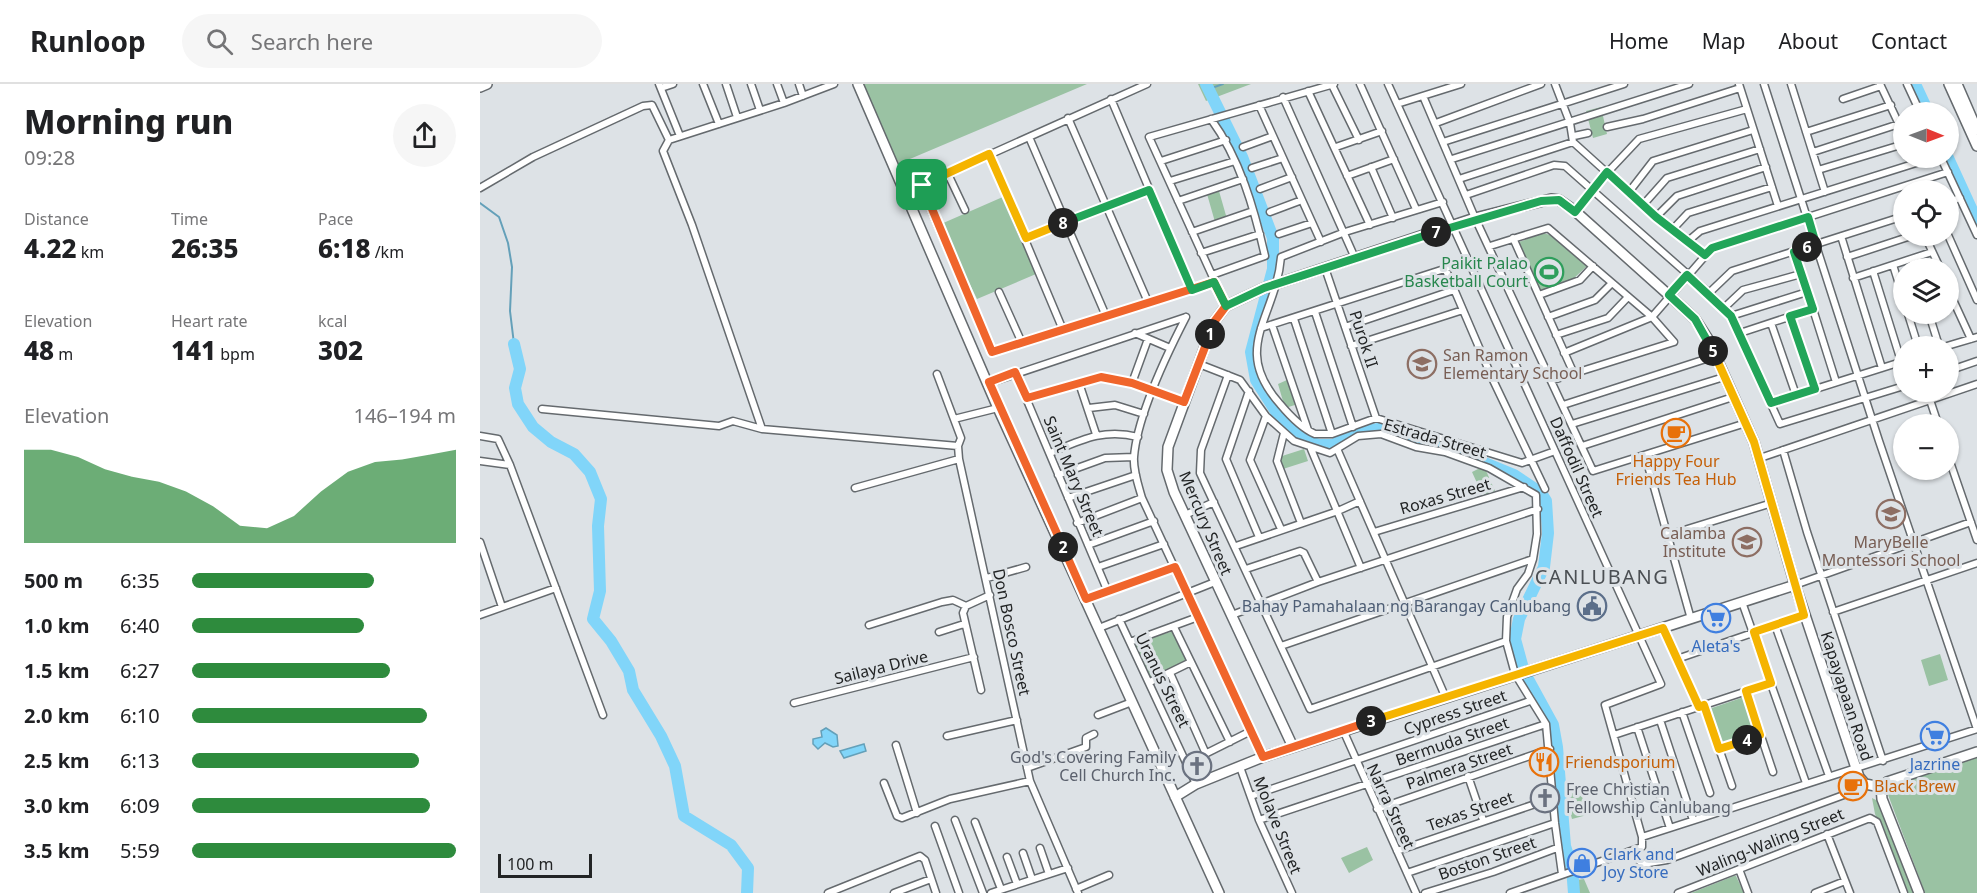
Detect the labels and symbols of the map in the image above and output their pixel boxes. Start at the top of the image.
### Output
north arrow [1893,102,1959,168]
pin [896,159,947,210]
pin: 8 [1048,208,1078,238]
pin: 7 [1421,217,1451,247]
pin: 6 [1792,232,1822,262]
place label: Paikit Palao Basketball Court [1404,252,1528,292]
sports icon: Paikit Palao Basketball Court [1533,256,1565,288]
street label: Purok II [1344,308,1384,370]
pin: 1 [1195,319,1225,349]
pin: 5 [1698,336,1728,366]
place label: San Ramon Elementary School [1443,344,1582,384]
school or university icon: San Ramon Elementary School [1406,348,1438,380]
street label: Saint Mary Street [1039,412,1109,540]
street label: Estrada Street [1381,413,1489,463]
street label: Daffodil Street [1545,413,1609,521]
cafe icon: Happy Four Friends Tea Hub [1660,417,1692,449]
place label: Happy Four Friends Tea Hub [1615,450,1737,490]
street label: Mercury Street [1174,468,1238,579]
street label: Roxas Street [1397,473,1493,519]
school or university icon: MaryBelle Montessori School [1875,498,1907,530]
place label: Calamba Institute [1660,522,1726,562]
school or university icon: Calamba Institute [1731,526,1763,558]
place label: MaryBelle Montessori School [1822,531,1960,571]
pin: 2 [1048,532,1078,562]
district label: CANLUBANG [1535,563,1669,590]
street label: Don Bosco Street [988,566,1036,698]
public building icon: Bahay Pamahalaan ng Barangay Canlubang [1576,590,1608,622]
place label: Bahay Pamahalaan ng Barangay Canlubang [1242,595,1571,617]
supermarket icon: Aleta's [1700,602,1732,634]
street label: Kapayapaan Road [1816,628,1878,764]
street label: Uranus Street [1130,629,1196,731]
place label: Aleta's [1692,635,1740,657]
street label: Sailaya Drive [832,645,930,689]
street label: Cypress Street [1401,684,1510,740]
pin: 3 [1356,706,1386,736]
street label: Bermuda Street [1392,711,1512,771]
supermarket icon: Jazrine [1919,720,1951,752]
pin: 4 [1732,725,1762,755]
street label: Palmera Street [1403,737,1515,794]
place label: God's Covering Family Cell Church Inc. [1010,746,1177,786]
restaurant icon: Friendsporium [1528,746,1560,778]
church icon: God's Covering Family Cell Church Inc. [1181,750,1213,782]
place label: Friendsporium [1565,751,1676,773]
place label: Jazrine [1908,753,1960,775]
street label: Narra Street [1362,760,1420,852]
cafe icon: Black Brew [1837,770,1869,802]
street label: Molave Street [1248,773,1308,877]
place label: Black Brew [1874,775,1956,797]
place label: Free Christian Fellowship Canlubang [1566,778,1731,818]
church icon: Free Christian Fellowship Canlubang [1529,782,1561,814]
street label: Texas Street [1424,786,1517,836]
street label: Waling-Waling Street [1693,802,1847,882]
street label: Boston Street [1435,831,1539,885]
place label: Clark and Joy Store [1601,843,1674,883]
shop icon: Clark and Joy Store [1566,847,1598,879]
scale bar [498,851,592,878]

